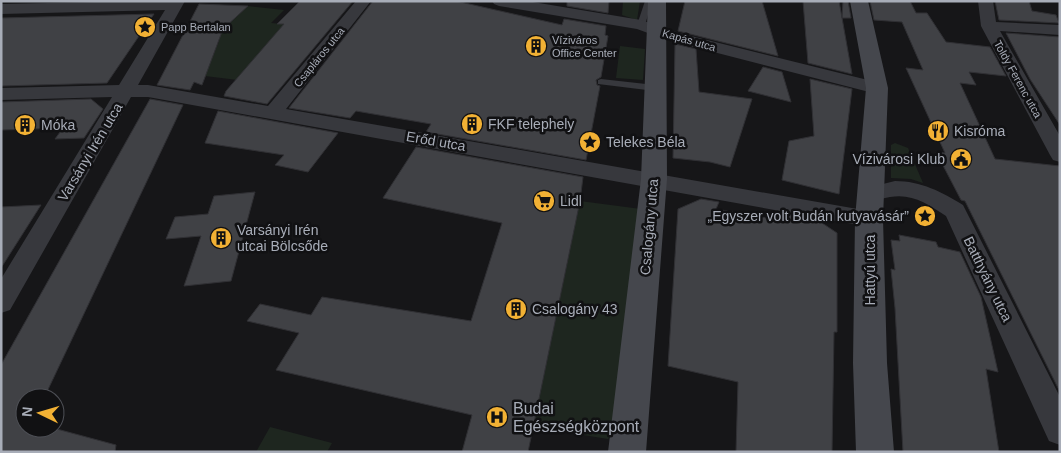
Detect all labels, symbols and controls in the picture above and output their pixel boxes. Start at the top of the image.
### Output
place icon: Papp Bertalan [133,15,157,39]
place label: Papp Bertalan [161,21,231,33]
street label: Csapláros utca [291,24,347,89]
street label: Kapás utca [661,27,718,54]
building icon: Víziváros Office Center [524,34,548,58]
place label: Víziváros Office Center [552,34,617,59]
street label: Toldy Ferenc utca [992,38,1045,121]
street label: Varsányi Irén utca [54,100,126,204]
building icon: FKF telephely [460,112,484,136]
building icon: Móka [13,113,37,137]
place label: FKF telephely [488,116,574,132]
place label: Móka [41,117,75,133]
restaurant icon: Kisróma [926,119,950,143]
place label: Kisróma [954,123,1006,139]
street label: Erőd utca [405,128,467,154]
place icon: Telekes Béla [578,130,602,154]
place label: Telekes Béla [606,134,686,150]
public building icon: Vízivárosi Klub [949,147,973,171]
place label: Vízivárosi Klub [852,151,945,167]
street label: Csalogány utca [637,178,661,276]
supermarket icon: Lidl [532,189,556,213]
place label: Lidl [560,193,582,209]
place icon: „Egyszer volt Budán kutyavásár” [913,204,937,228]
place label: „Egyszer volt Budán kutyavásár” [707,208,909,224]
place label: Varsányi Irén utcai Bölcsőde [237,222,328,254]
building icon: Varsányi Irén utcai Bölcsőde [209,226,233,250]
street label: Hattyú utca [862,234,878,305]
street label: Batthyány utca [961,234,1016,324]
building icon: Csalogány 43 [504,297,528,321]
place label: Csalogány 43 [532,301,618,317]
north arrow [15,388,65,438]
place label: Budai Egészségközpont [513,400,640,435]
hospital icon: Budai Egészségközpont [485,405,509,429]
text: N [19,406,35,418]

